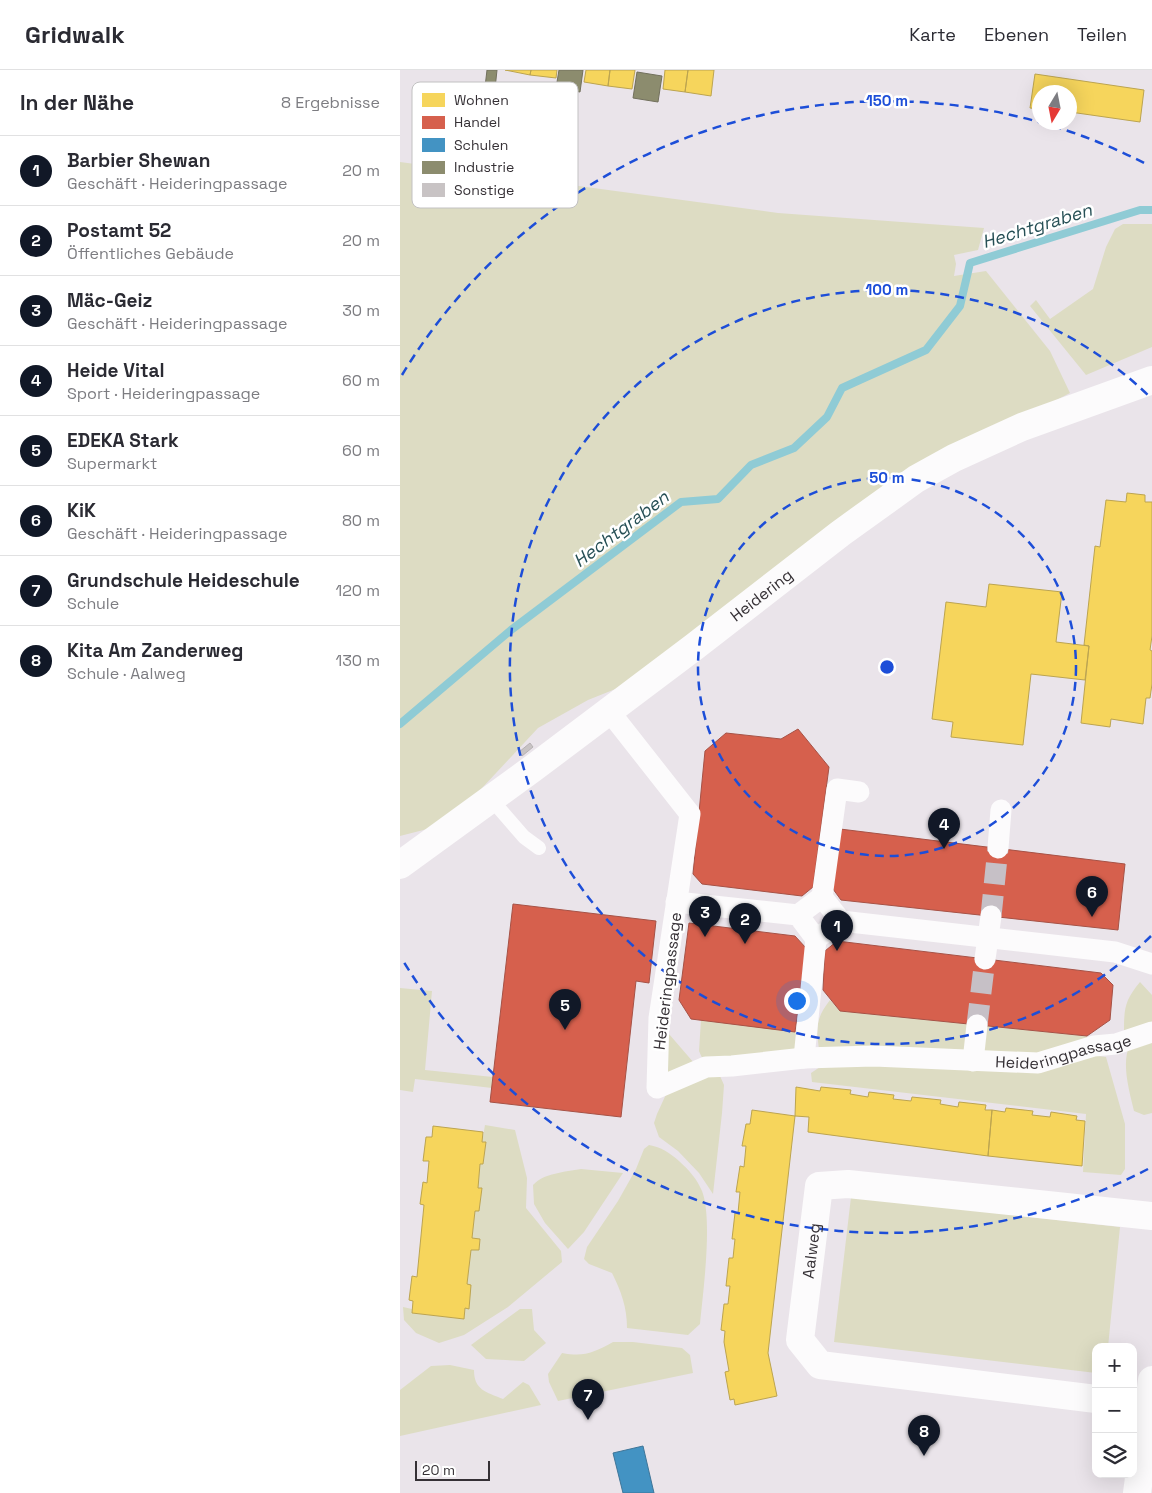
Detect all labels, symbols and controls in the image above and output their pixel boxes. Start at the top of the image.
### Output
text: Gridwalk [25,19,125,50]
text: Karte [909,23,956,46]
text: Ebenen [984,23,1049,46]
text: Teilen [1077,23,1127,46]
legend [412,82,578,208]
north arrow [1032,85,1077,130]
text: In der Nähe [20,89,134,116]
text: Wohnen [454,91,509,109]
text: 150 m [866,91,908,110]
text: 8 Ergebnisse [281,92,380,113]
text: Handel [454,113,501,131]
text: Schulen [454,136,508,154]
text: Barbier Shewan [67,148,210,173]
text: Industrie [454,158,514,176]
text: 1 [32,160,40,181]
text: 20 m [342,160,380,181]
text: Geschäft · Heideringpassage [67,173,288,194]
text: Sonstige [454,181,514,199]
water label: Hechtgraben [979,198,1095,253]
text: Postamt 52 [67,218,171,243]
text: 2 [31,230,41,251]
text: 20 m [342,230,380,251]
text: Öffentliches Gebäude [67,243,234,264]
text: 100 m [866,280,908,299]
text: Mäc-Geiz [67,288,152,313]
text: 3 [31,300,41,321]
text: 30 m [342,300,380,321]
text: Geschäft · Heideringpassage [67,313,288,334]
text: Heide Vital [67,358,165,383]
text: 4 [31,370,41,391]
text: 60 m [342,370,380,391]
text: Sport · Heideringpassage [67,383,260,404]
text: EDEKA Stark [67,428,179,453]
text: 5 [31,440,41,461]
text: 60 m [342,440,380,461]
text: Supermarkt [67,453,157,474]
text: 50 m [869,468,905,487]
water label: Hechtgraben [568,485,674,572]
text: KiK [67,498,96,523]
text: 6 [31,510,41,531]
text: 80 m [342,510,380,531]
text: Geschäft · Heideringpassage [67,523,288,544]
street label: Heidering [726,564,797,626]
text: Grundschule Heideschule [67,568,300,593]
text: 7 [32,580,40,601]
text: 120 m [336,580,380,601]
text: Schule [67,593,119,614]
text: Kita Am Zanderweg [67,638,243,663]
text: 8 [31,650,41,671]
text: 130 m [336,650,380,671]
centre of rings [878,658,896,676]
text: Schule · Aalweg [67,663,186,684]
pin: 4 [928,808,960,849]
pin: 6 [1076,876,1108,917]
pin: 3 [689,896,721,937]
pin: 2 [729,903,761,944]
pin: 1 [821,910,853,951]
street label: Heideringpassage [649,911,686,1051]
your location [784,988,810,1014]
pin: 5 [549,989,581,1030]
street label: Heideringpassage [995,1030,1134,1074]
street label: Aalweg [798,1222,825,1280]
map controls [1092,1343,1137,1478]
button: + [1092,1343,1137,1388]
pin: 7 [572,1379,604,1420]
button: − [1092,1388,1137,1433]
pin: 8 [908,1415,940,1456]
button: layers [1092,1433,1137,1478]
scale bar [415,1458,490,1481]
text: 20 m [422,1461,455,1479]

